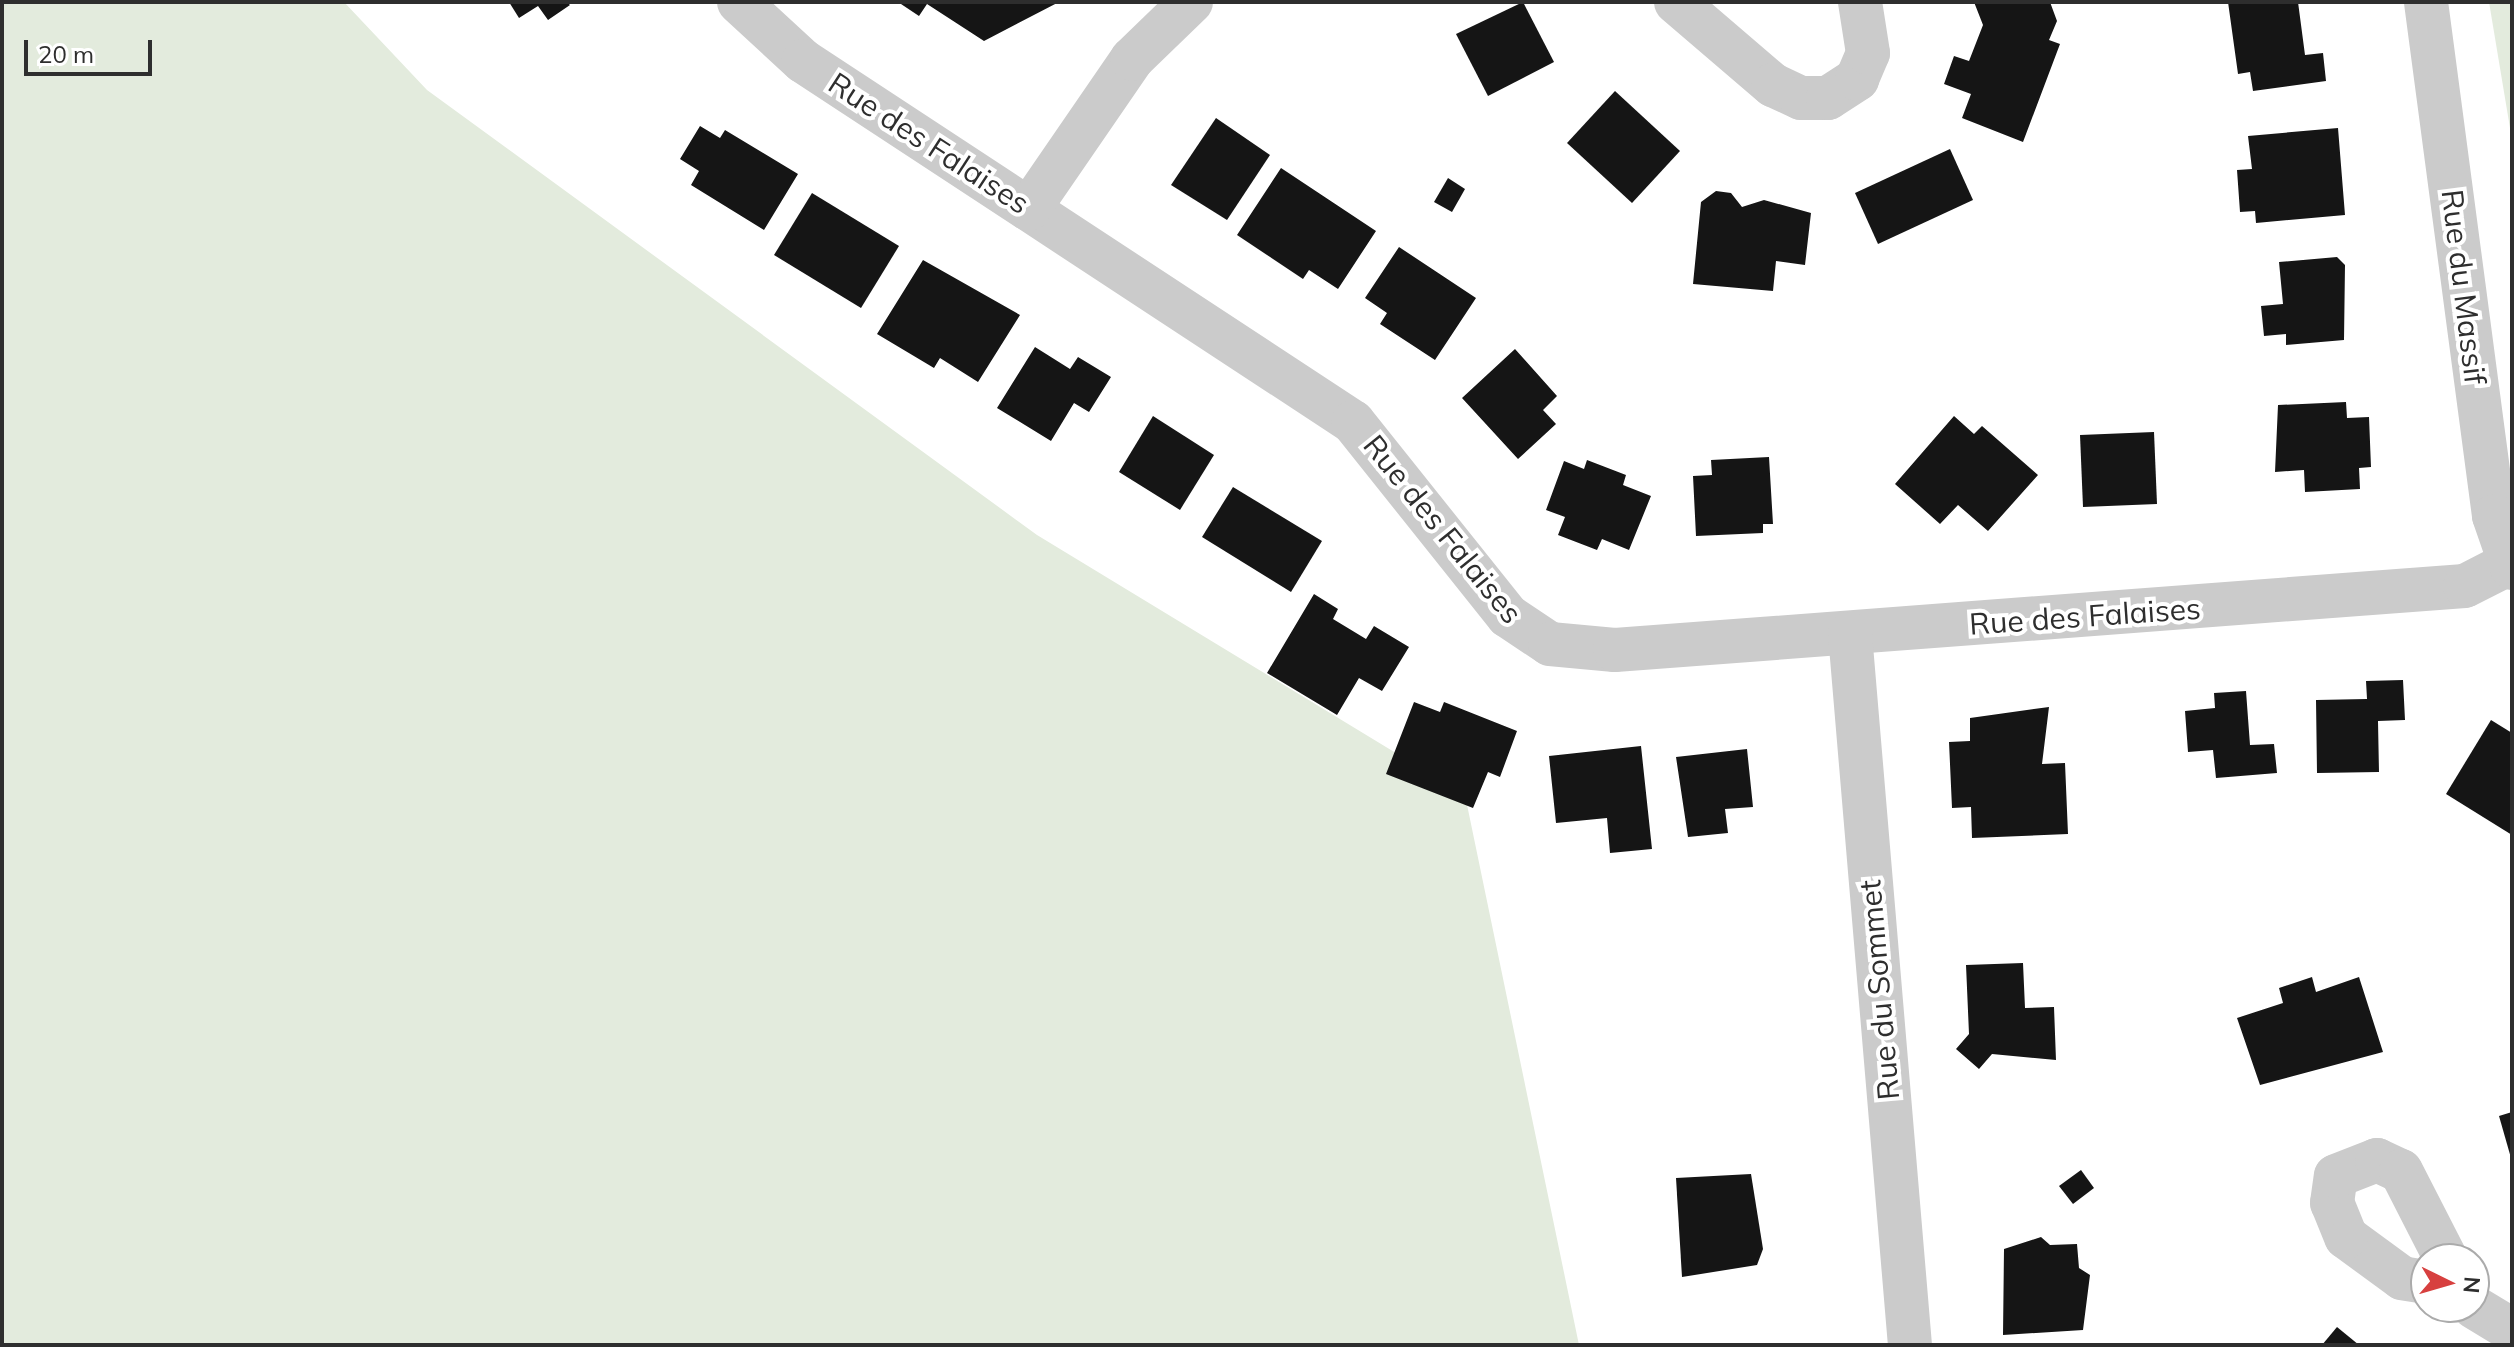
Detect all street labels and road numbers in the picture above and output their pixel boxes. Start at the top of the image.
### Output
street label: Rue des Falaises [822,65,1036,221]
street label: Rue du Massif [2434,187,2494,387]
street label: Rue des Falaises [1356,428,1530,630]
street label: Rue des Falaises [1968,590,2202,642]
street label: Rue du Sommet [1851,879,1907,1101]

